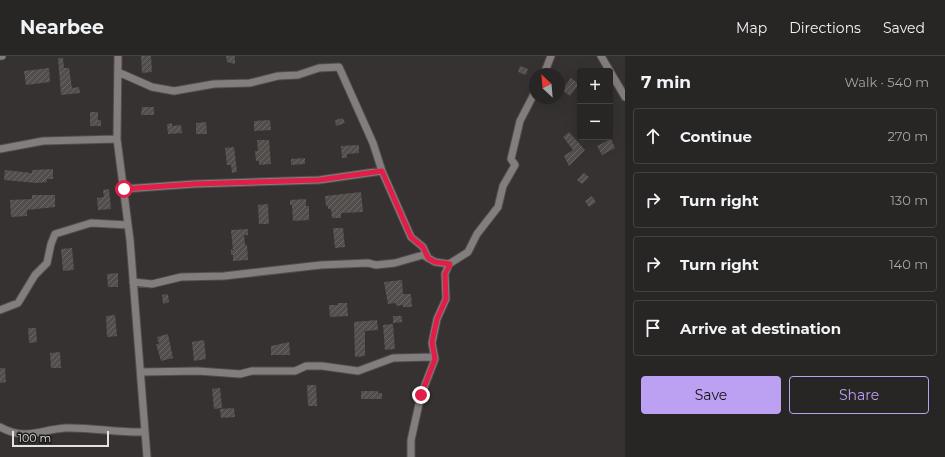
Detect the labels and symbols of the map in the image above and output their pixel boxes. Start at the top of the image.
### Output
north arrow [529,68,565,104]
route start [115,180,133,198]
route end [412,386,430,404]
scale bar [12,429,109,448]

